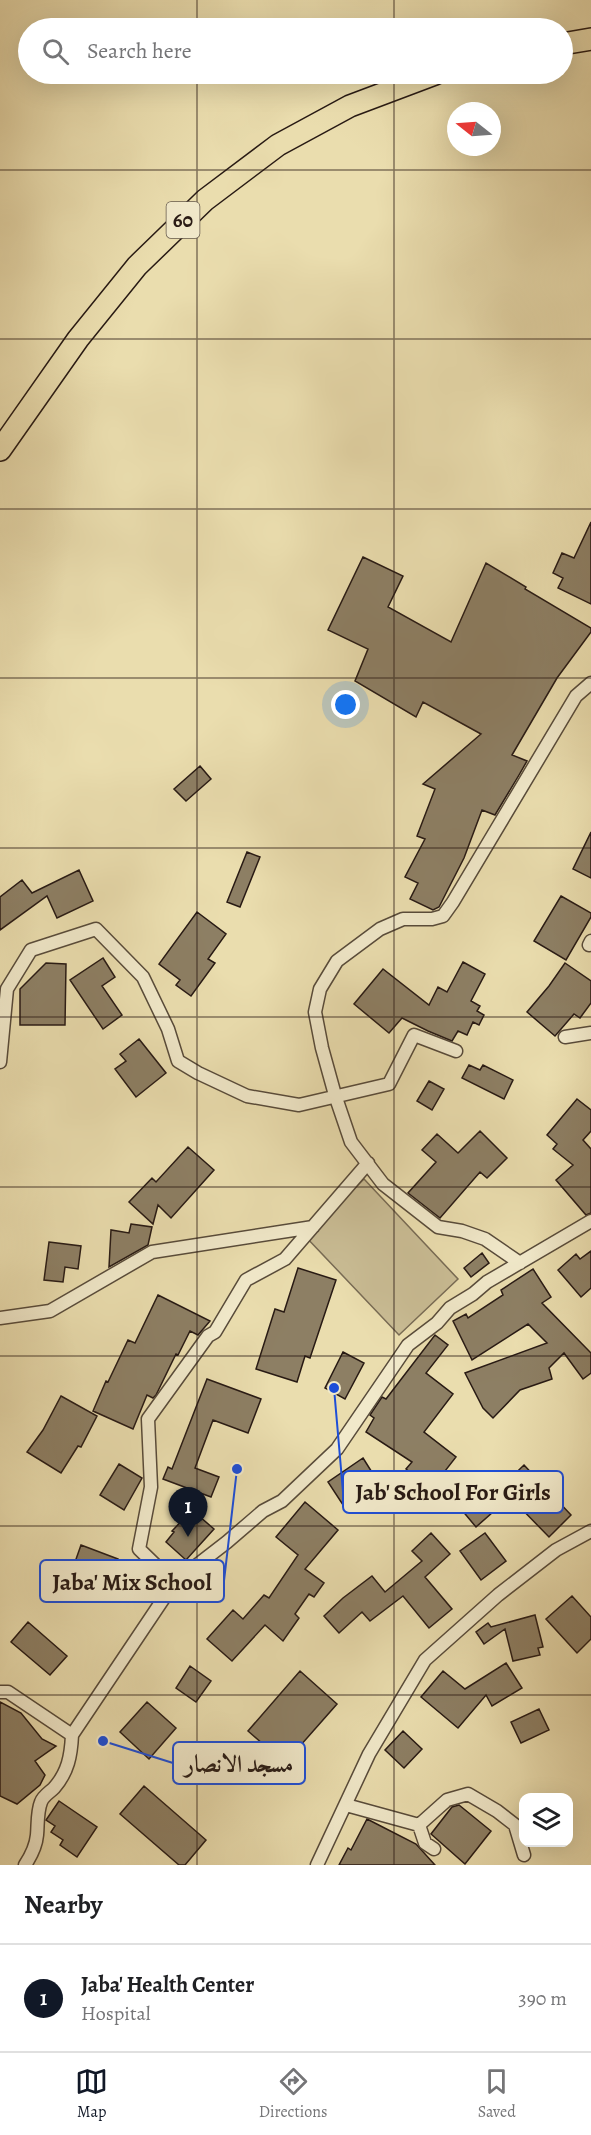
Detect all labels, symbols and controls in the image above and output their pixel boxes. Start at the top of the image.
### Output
search box [18,18,573,84]
icon: search [39,35,72,68]
text: Search here [87,36,192,66]
north arrow [447,102,501,156]
road number: 60 [166,202,200,238]
your location [331,690,360,719]
callout: Jab' School For Girls [343,1471,563,1513]
text: Jab' School For Girls [355,1476,551,1508]
pin: 1 [168,1488,207,1537]
callout: Jaba' Mix School [40,1560,224,1602]
text: Jaba' Mix School [52,1566,212,1598]
callout: مسجد الانصار [173,1742,305,1784]
text: مسجد الانصار [182,1748,293,1780]
map controls [519,1793,573,1847]
button: layers [519,1793,573,1847]
text: Nearby [24,1887,103,1922]
text: Jaba' Health Center [81,1970,254,2000]
text: 1 [40,1985,47,2012]
text: 390 m [518,1985,567,2012]
text: Hospital [81,2000,151,2027]
tab: Map [75,2065,108,2123]
tab: Directions [259,2065,327,2123]
tab: Saved [478,2065,516,2123]

